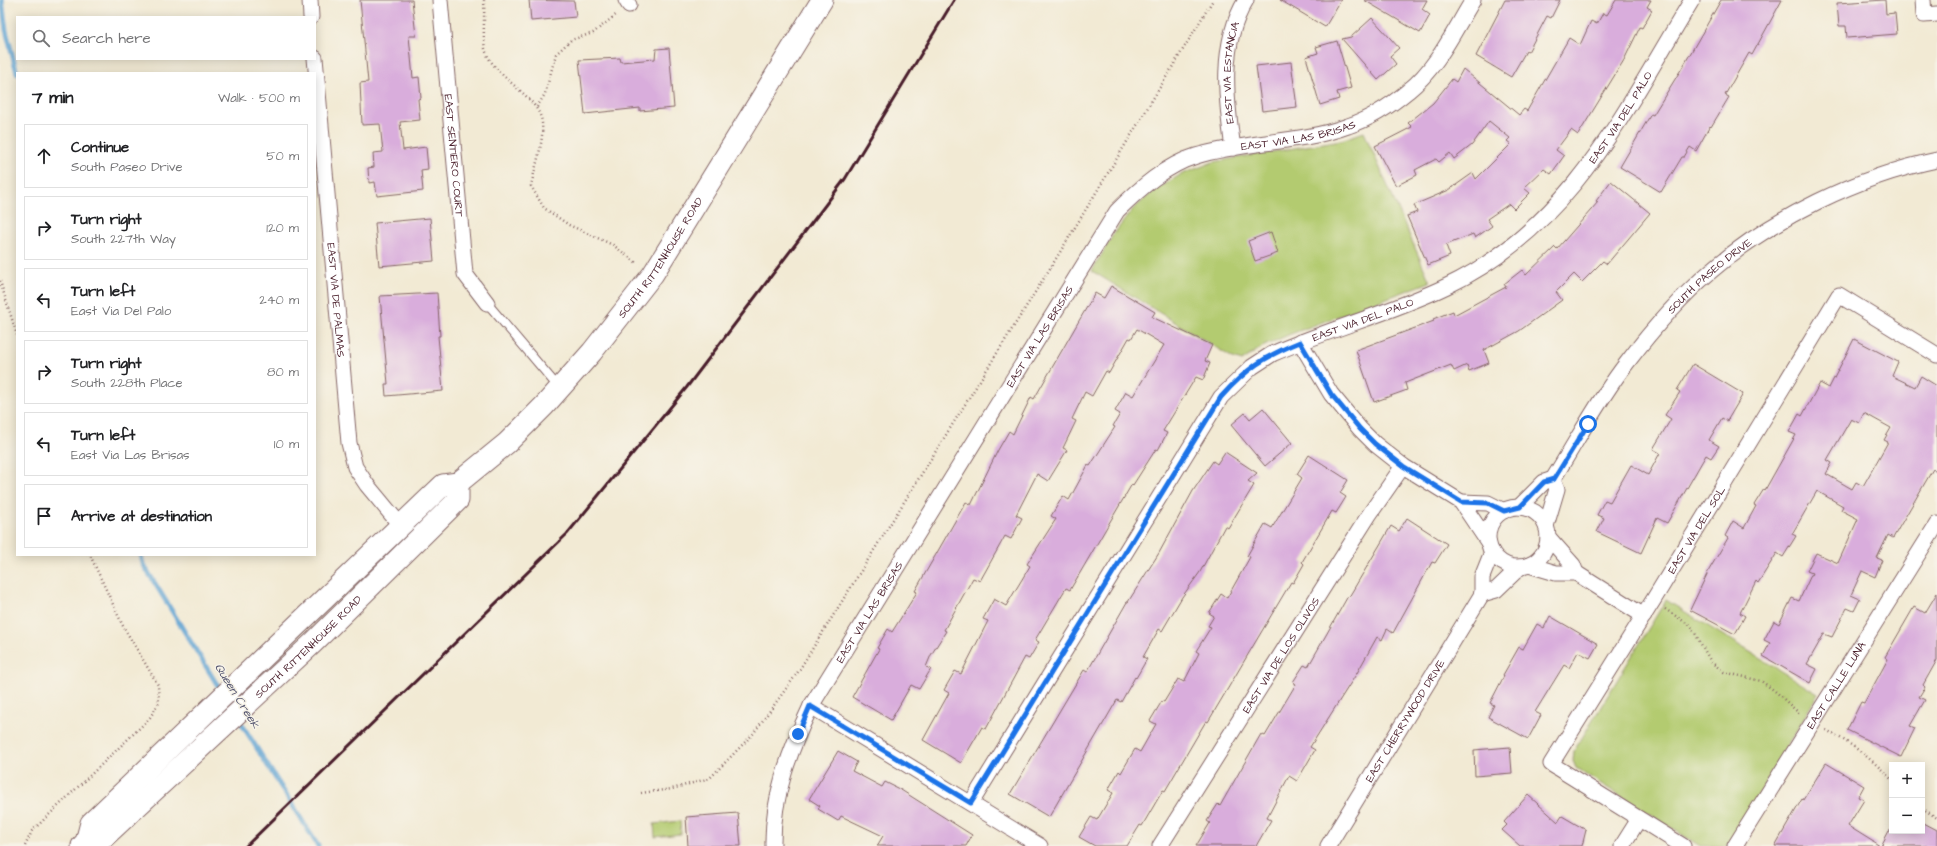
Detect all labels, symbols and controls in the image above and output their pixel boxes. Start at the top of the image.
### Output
search box [16,16,316,60]
street label: EAST VIA ESTANCIA [1219,20,1243,125]
icon: search [30,27,52,49]
text: Search here [62,28,151,49]
street label: EAST VIA DEL PALO [1585,68,1656,166]
text: 7 min [32,86,74,110]
text: Walk · 500 m [218,89,300,107]
street label: EAST SENTIERO COURT [441,93,467,217]
street label: EAST VIA LAS BRISAS [1240,116,1358,154]
text: Continue [71,137,129,158]
icon: ahead [33,145,55,167]
text: 50 m [266,147,299,165]
text: South Paseo Drive [71,158,183,176]
street label: SOUTH RITTENHOUSE ROAD [614,194,706,321]
text: Turn right [71,209,142,230]
icon: right [33,217,55,239]
text: 120 m [266,219,299,237]
text: South 227th Way [71,230,176,248]
street label: SOUTH PASEO DRIVE [1664,234,1755,317]
street label: EAST VIA DE PALMAS [324,242,349,358]
text: Turn left [71,281,135,302]
street label: EAST VIA LAS BRISAS [1002,283,1077,390]
icon: left [33,289,55,311]
text: 240 m [259,291,299,309]
street label: EAST VIA DEL PALO [1310,294,1416,345]
text: East Via Del Palo [71,302,171,320]
text: Turn right [71,353,142,374]
icon: right [33,361,55,383]
text: 80 m [267,363,299,381]
text: South 228th Place [71,374,183,392]
route start [1579,415,1597,433]
text: Turn left [71,425,135,446]
icon: left [33,433,55,455]
text: 10 m [274,435,299,453]
text: East Via Las Brisas [71,446,190,464]
street label: EAST VIA DEL SOL [1664,483,1729,576]
icon: arrive [33,505,55,527]
text: Arrive at destination [71,506,212,527]
street label: EAST VIA LAS BRISAS [832,558,906,665]
street label: SOUTH RITTENHOUSE ROAD [251,592,365,701]
street label: EAST VIA DE LOS OLIVOS [1238,594,1323,716]
street label: EAST CALLE LUNA [1803,638,1869,732]
street label: EAST CHERRYWOOD DRIVE [1361,656,1448,785]
water label: Queen Creek [210,660,264,732]
route end [789,725,807,743]
map controls [1889,762,1925,834]
button: + [1889,762,1925,798]
button: − [1889,798,1925,834]

